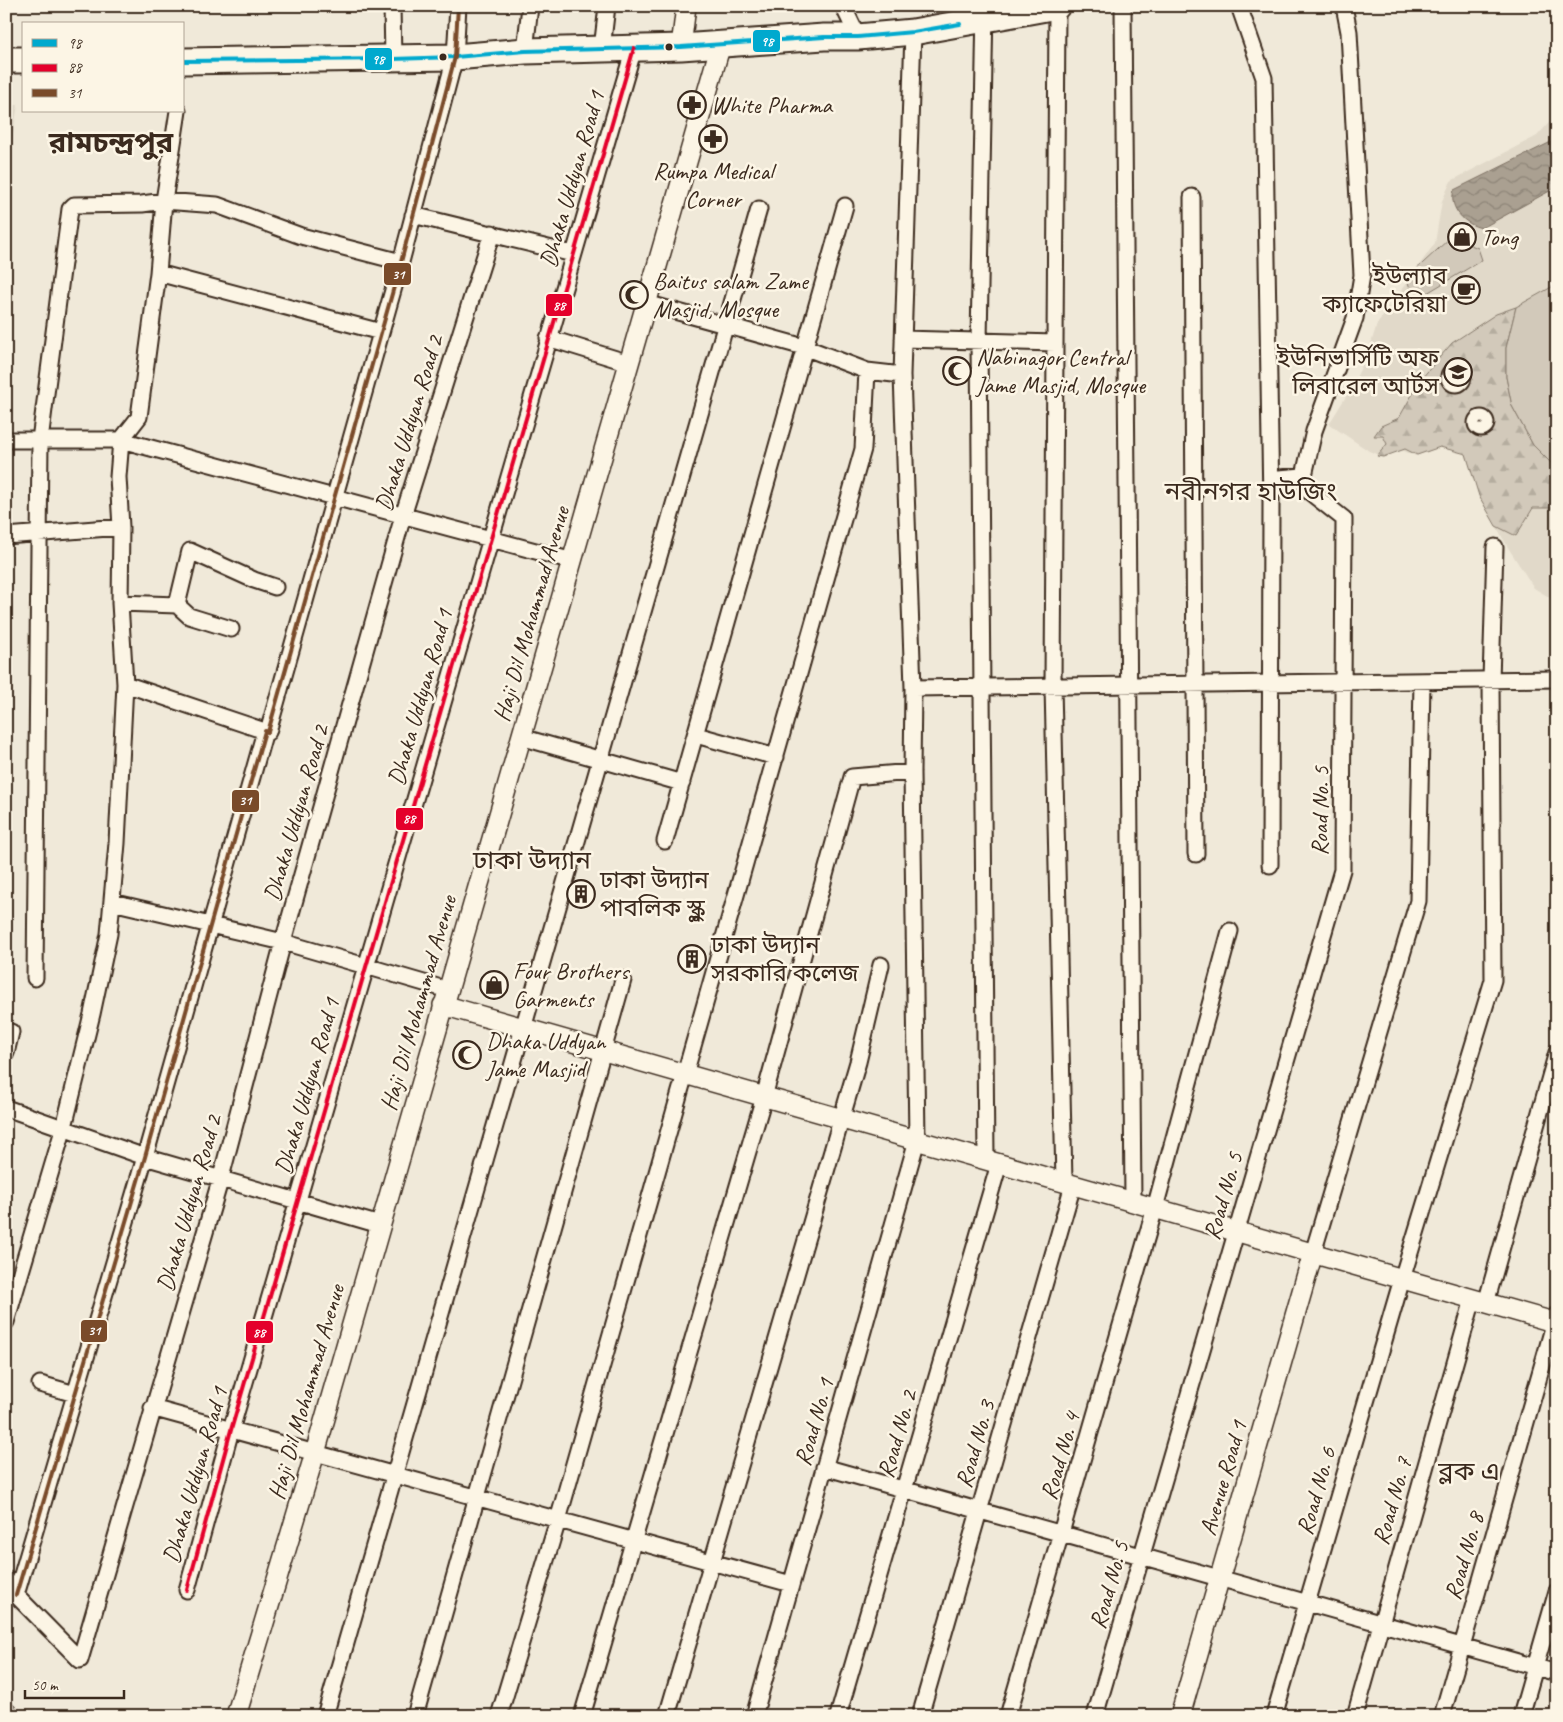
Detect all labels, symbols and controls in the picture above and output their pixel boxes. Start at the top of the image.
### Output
legend [22,22,185,112]
line badge: 98 [752,29,781,53]
text: 98 [761,33,775,50]
text: 98 [68,34,83,53]
unlabelled marker [664,42,674,52]
line badge: 98 [364,47,393,71]
text: 98 [372,51,386,68]
unlabelled marker [438,52,448,62]
text: 88 [68,58,83,77]
text: 31 [68,84,83,103]
street label: Dhaka Uddyan Road 1 [533,86,612,271]
pharmacy icon: White Pharma [677,90,707,120]
place label: White Pharma [711,90,834,120]
district label: রামচন্দ্রপুর [48,124,174,161]
pharmacy icon: Rumpa Medical Corner [698,124,728,154]
place label: Rumpa Medical Corner [653,156,777,214]
shop icon: Tong [1447,222,1477,252]
place label: Tong [1481,222,1520,252]
place label: ইউল্যাব ক্যাফেটেরিয়া [1321,261,1448,319]
line badge: 31 [383,262,412,286]
text: 31 [392,266,406,283]
place label: Baitus salam Zame Masjid, Mosque [653,266,810,324]
cafe icon: ইউল্যাব ক্যাফেটেরিয়া [1451,275,1481,305]
mosque icon: Baitus salam Zame Masjid, Mosque [619,280,649,310]
line badge: 88 [545,293,573,317]
text: 88 [553,297,567,314]
street label: Dhaka Uddyan Road 2 [368,330,451,514]
place label: Nabinagor Central Jame Masjid, Mosque [975,342,1147,400]
place label: ইউনিভার্সিটি অফ লিবারেল আর্টস [1276,343,1440,401]
mosque icon: Nabinagor Central Jame Masjid, Mosque [942,356,972,386]
school or university icon: ইউনিভার্সিটি অফ লিবারেল আর্টস [1443,357,1473,387]
district label: নবীনগর হাউজিং [1164,475,1338,508]
street label: Haji Dil Mohammad Avenue [486,501,577,725]
street label: Dhaka Uddyan Road 1 [381,604,460,789]
street label: Dhaka Uddyan Road 2 [257,719,336,905]
street label: Road No. 5 [1304,765,1336,856]
line badge: 31 [231,789,260,813]
text: 31 [239,792,253,809]
line badge: 88 [395,807,424,831]
text: 88 [403,810,417,827]
district label: ঢাকা উদ্যান [472,844,591,877]
place label: ঢাকা উদ্যান পাবলিক স্কুল [599,865,709,923]
building icon: ঢাকা উদ্যান পাবলিক স্কুল [566,879,596,909]
street label: Haji Dil Mohammad Avenue [373,890,464,1114]
place label: ঢাকা উদ্যান সরকারি কলেজ [710,930,859,988]
building icon: ঢাকা উদ্যান সরকারি কলেজ [677,944,707,974]
place label: Four Brothers Garments [513,956,630,1014]
shop icon: Four Brothers Garments [479,970,509,1000]
street label: Dhaka Uddyan Road 1 [268,993,347,1178]
place label: Dhaka Uddyan Jame Masjid [485,1026,606,1084]
mosque icon: Dhaka Uddyan Jame Masjid [452,1040,482,1070]
street label: Dhaka Uddyan Road 2 [150,1109,229,1295]
street label: Road No. 5 [1196,1148,1250,1243]
street label: Haji Dil Mohammad Avenue [261,1279,352,1503]
line badge: 31 [80,1319,108,1343]
line badge: 88 [245,1320,274,1344]
text: 31 [88,1322,102,1339]
text: 88 [253,1324,267,1341]
street label: Road No. 1 [787,1374,841,1469]
street label: Dhaka Uddyan Road 1 [156,1382,235,1567]
street label: Road No. 2 [870,1385,924,1481]
street label: Road No. 3 [948,1395,1002,1491]
street label: Road No. 4 [1033,1407,1087,1503]
street label: Avenue Road 1 [1192,1416,1254,1539]
street label: Road No. 6 [1289,1443,1343,1538]
street label: Road No. 7 [1365,1453,1419,1548]
district label: ব্লক এ [1437,1455,1500,1488]
street label: Road No. 8 [1437,1507,1491,1603]
street label: Road No. 5 [1082,1537,1136,1632]
scale bar [25,1667,124,1699]
text: 50 m [32,1676,59,1695]

